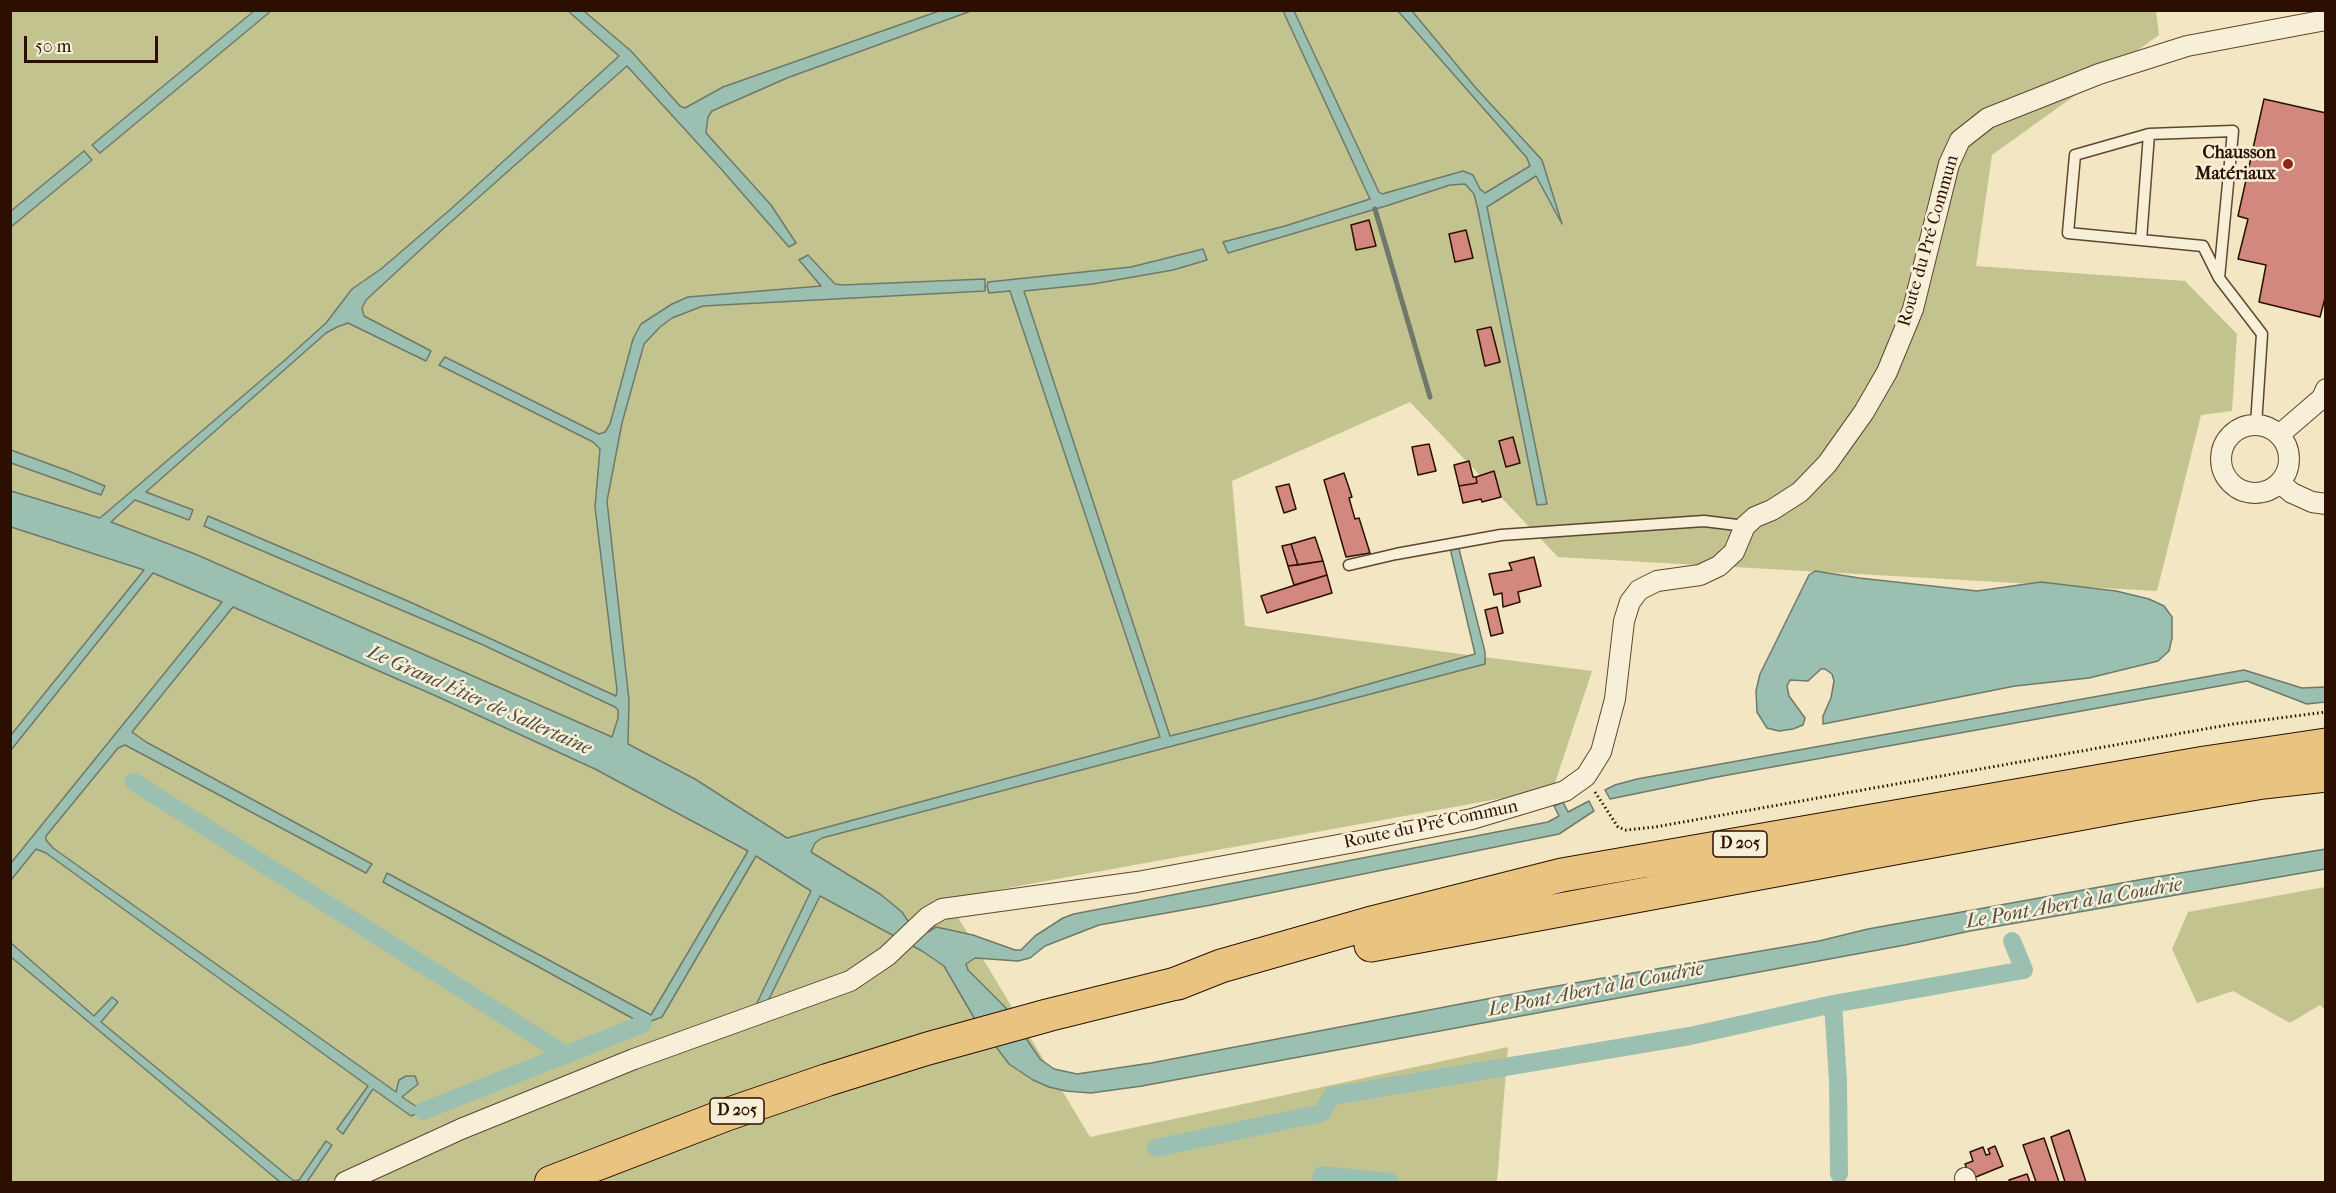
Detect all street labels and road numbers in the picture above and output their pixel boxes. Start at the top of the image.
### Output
street label: Route du Pré Commun [1894,153,1964,329]
street label: Route du Pré Commun [1342,796,1520,854]
road number: D 205 [1713,831,1767,857]
road number: D 205 [710,1098,764,1124]

